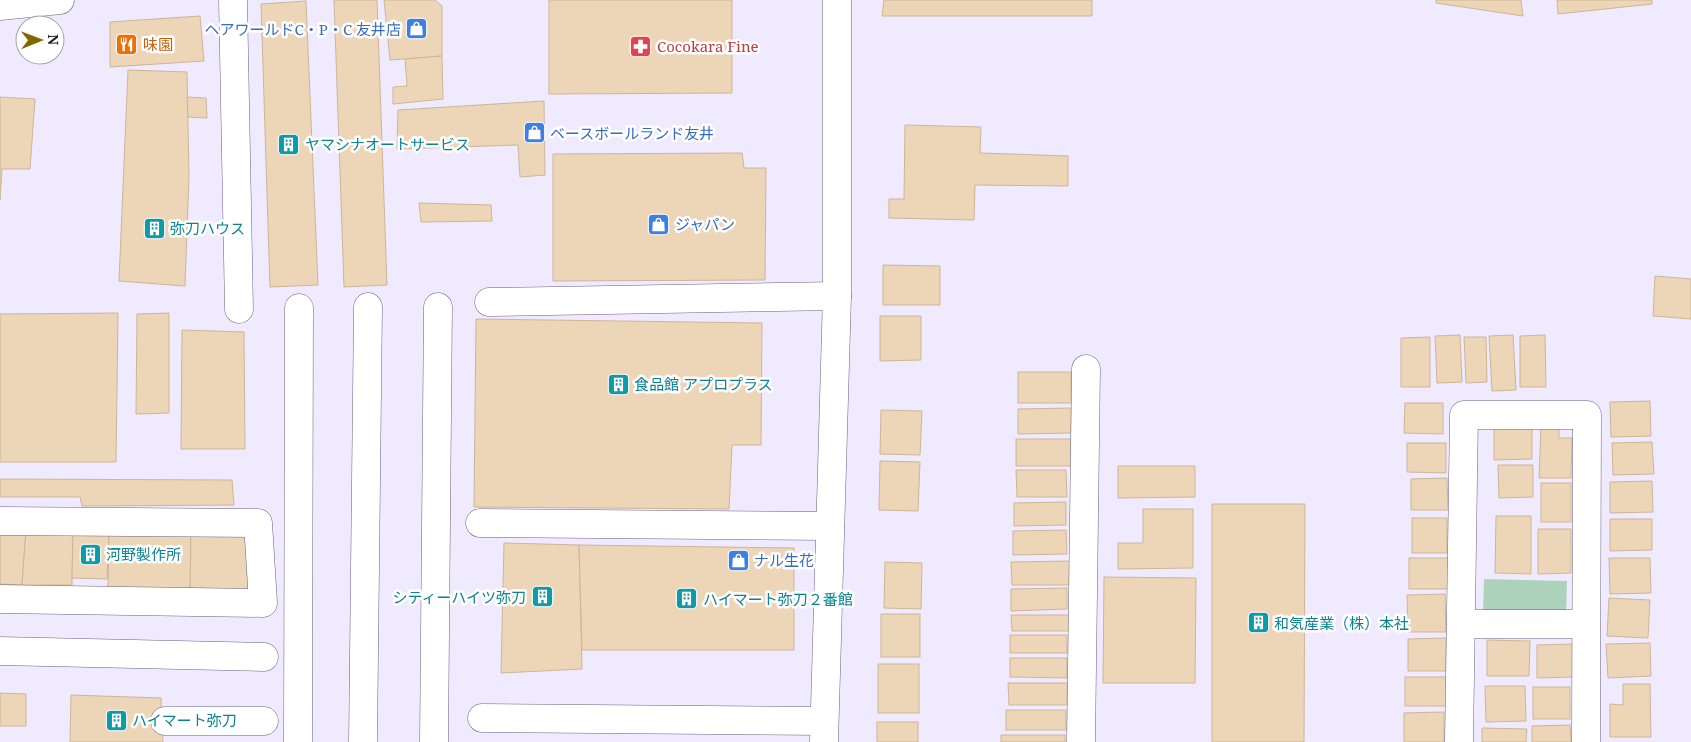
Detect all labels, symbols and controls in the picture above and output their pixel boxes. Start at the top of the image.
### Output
north arrow [15,15,65,65]
shop icon: ヘアワールドC・P・C 友井店 [405,17,429,41]
place label: ヘアワールドC・P・C 友井店 [205,19,401,39]
restaurant icon: 味園 [115,32,139,56]
text: N [44,34,63,45]
place label: 味園 [143,34,173,54]
pharmacy icon: Cocokara Fine [629,34,653,58]
place label: Cocokara Fine [657,36,759,56]
shop icon: ベースボールランド友井 [522,121,546,145]
place label: ベースボールランド友井 [550,123,714,143]
building icon: ヤマシナオートサービス [277,132,301,156]
place label: ヤマシナオートサービス [305,134,470,154]
shop icon: ジャパン [647,212,671,236]
place label: ジャパン [675,214,735,234]
building icon: 弥刀ハウス [142,216,166,240]
place label: 弥刀ハウス [170,218,245,238]
building icon: 食品館 アプロプラス [606,372,630,396]
place label: 食品館 アプロプラス [634,374,773,394]
building icon: 河野製作所 [78,542,102,566]
place label: 河野製作所 [106,544,181,564]
shop icon: ナル生花 [726,548,750,572]
place label: ナル生花 [754,550,814,570]
building icon: シティーハイツ弥刀 [530,585,554,609]
place label: シティーハイツ弥刀 [392,587,526,607]
building icon: ハイマート弥刀２番館 [675,587,699,611]
place label: ハイマート弥刀２番館 [703,589,853,609]
building icon: 和気産業（株）本社 [1246,611,1270,635]
place label: 和気産業（株）本社 [1274,613,1409,633]
building icon: ハイマート弥刀 [104,708,128,732]
place label: ハイマート弥刀 [132,710,237,730]

